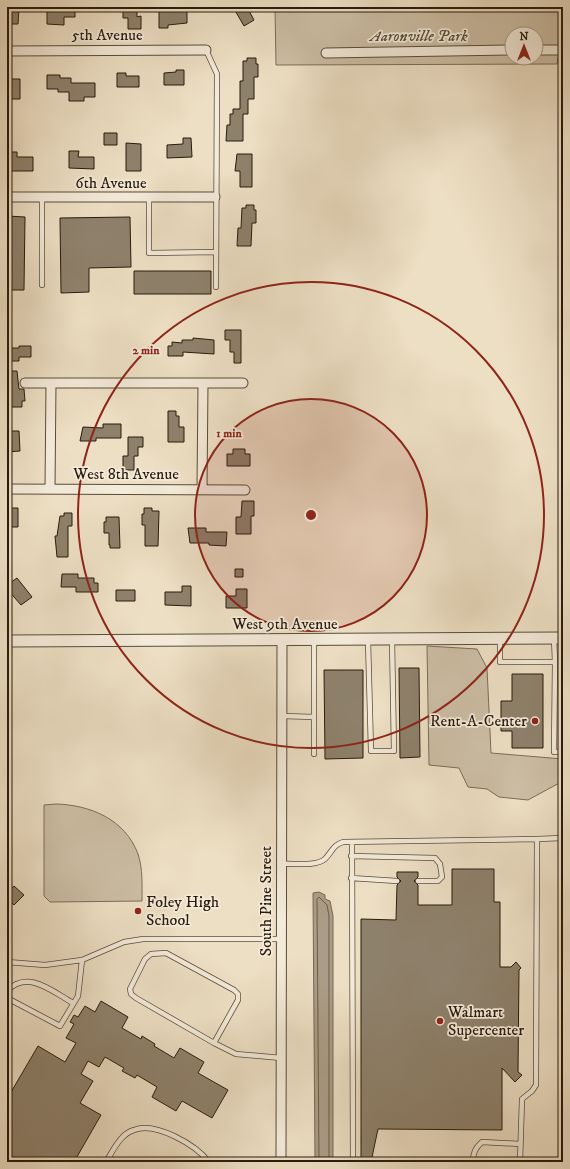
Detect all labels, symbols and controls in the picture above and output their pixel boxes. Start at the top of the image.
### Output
street label: 5th Avenue [71,25,143,45]
park label: Aaronville Park [368,26,468,46]
north arrow [504,26,544,66]
text: N [519,30,529,44]
street label: 6th Avenue [75,173,147,193]
text: 2 min [133,343,160,358]
text: 1 min [216,426,242,441]
street label: West 8th Avenue [72,464,179,484]
centre of rings [304,508,318,522]
street label: West 9th Avenue [231,614,338,634]
place label: Rent-A-Center [430,711,527,731]
marker: Rent-A-Center [530,716,540,726]
street label: South Pine Street [256,846,276,956]
place label: Foley High School [146,892,220,930]
marker: Foley High School [133,906,143,916]
place label: Walmart Supercenter [447,1002,524,1040]
marker: Walmart Supercenter [435,1016,445,1026]

